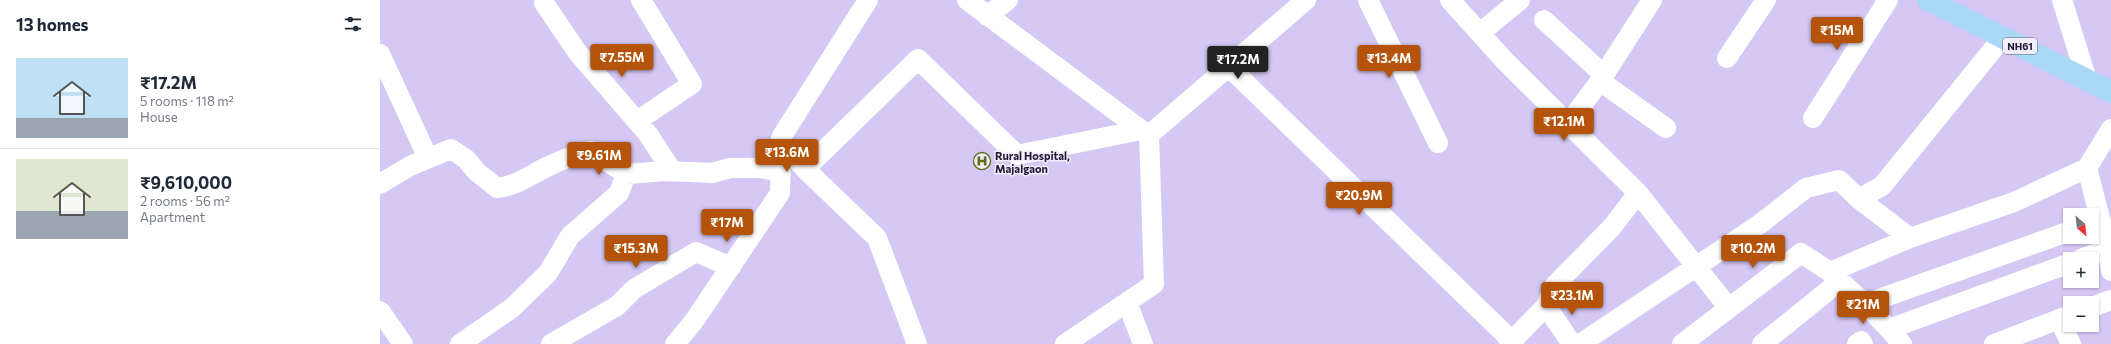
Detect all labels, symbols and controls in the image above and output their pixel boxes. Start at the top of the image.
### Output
icon: filters [342,13,364,35]
text: 13 homes [16,14,89,35]
pin: ₹15M [1813,17,1861,51]
text: ₹15M [1820,22,1854,38]
road number: NH61 [2003,38,2037,54]
pin: ₹7.55M [589,44,655,78]
pin: ₹13.4M [1356,45,1422,79]
pin: ₹17.2M [1205,46,1271,80]
text: ₹7.55M [599,49,645,65]
text: ₹13.4M [1366,50,1412,66]
text: ₹17.2M [1216,51,1260,67]
text: ₹17.2M [140,72,197,93]
icon: home [48,74,96,122]
text: 5 rooms · 118 m² [140,93,234,109]
pin: ₹12.1M [1531,108,1597,142]
text: House [140,109,178,125]
text: ₹12.1M [1543,113,1585,129]
pin: ₹13.6M [754,139,820,173]
pin: ₹9.61M [566,142,632,176]
text: ₹13.6M [764,144,810,160]
text: ₹9.61M [576,147,622,163]
place label: Rural Hospital, Majalgaon [995,149,1070,175]
hospital icon: Rural Hospital, Majalgaon [972,151,992,171]
text: ₹9,610,000 [140,172,232,193]
icon: home [48,175,96,223]
pin: ₹20.9M [1326,182,1392,216]
text: ₹20.9M [1335,187,1383,203]
text: 2 rooms · 56 m² [140,193,230,209]
north arrow [2063,208,2099,244]
map controls [2063,208,2099,332]
text: Apartment [140,209,205,225]
pin: ₹17M [703,209,751,243]
text: ₹17M [710,214,744,230]
pin: ₹15.3M [603,235,669,269]
pin: ₹10.2M [1720,235,1786,269]
text: ₹15.3M [614,240,658,256]
text: ₹10.2M [1730,240,1776,256]
button: + [2063,252,2099,288]
pin: ₹23.1M [1539,282,1605,316]
text: ₹23.1M [1550,287,1594,303]
pin: ₹21M [1839,291,1887,325]
text: ₹21M [1846,296,1880,312]
button: − [2063,296,2099,332]

